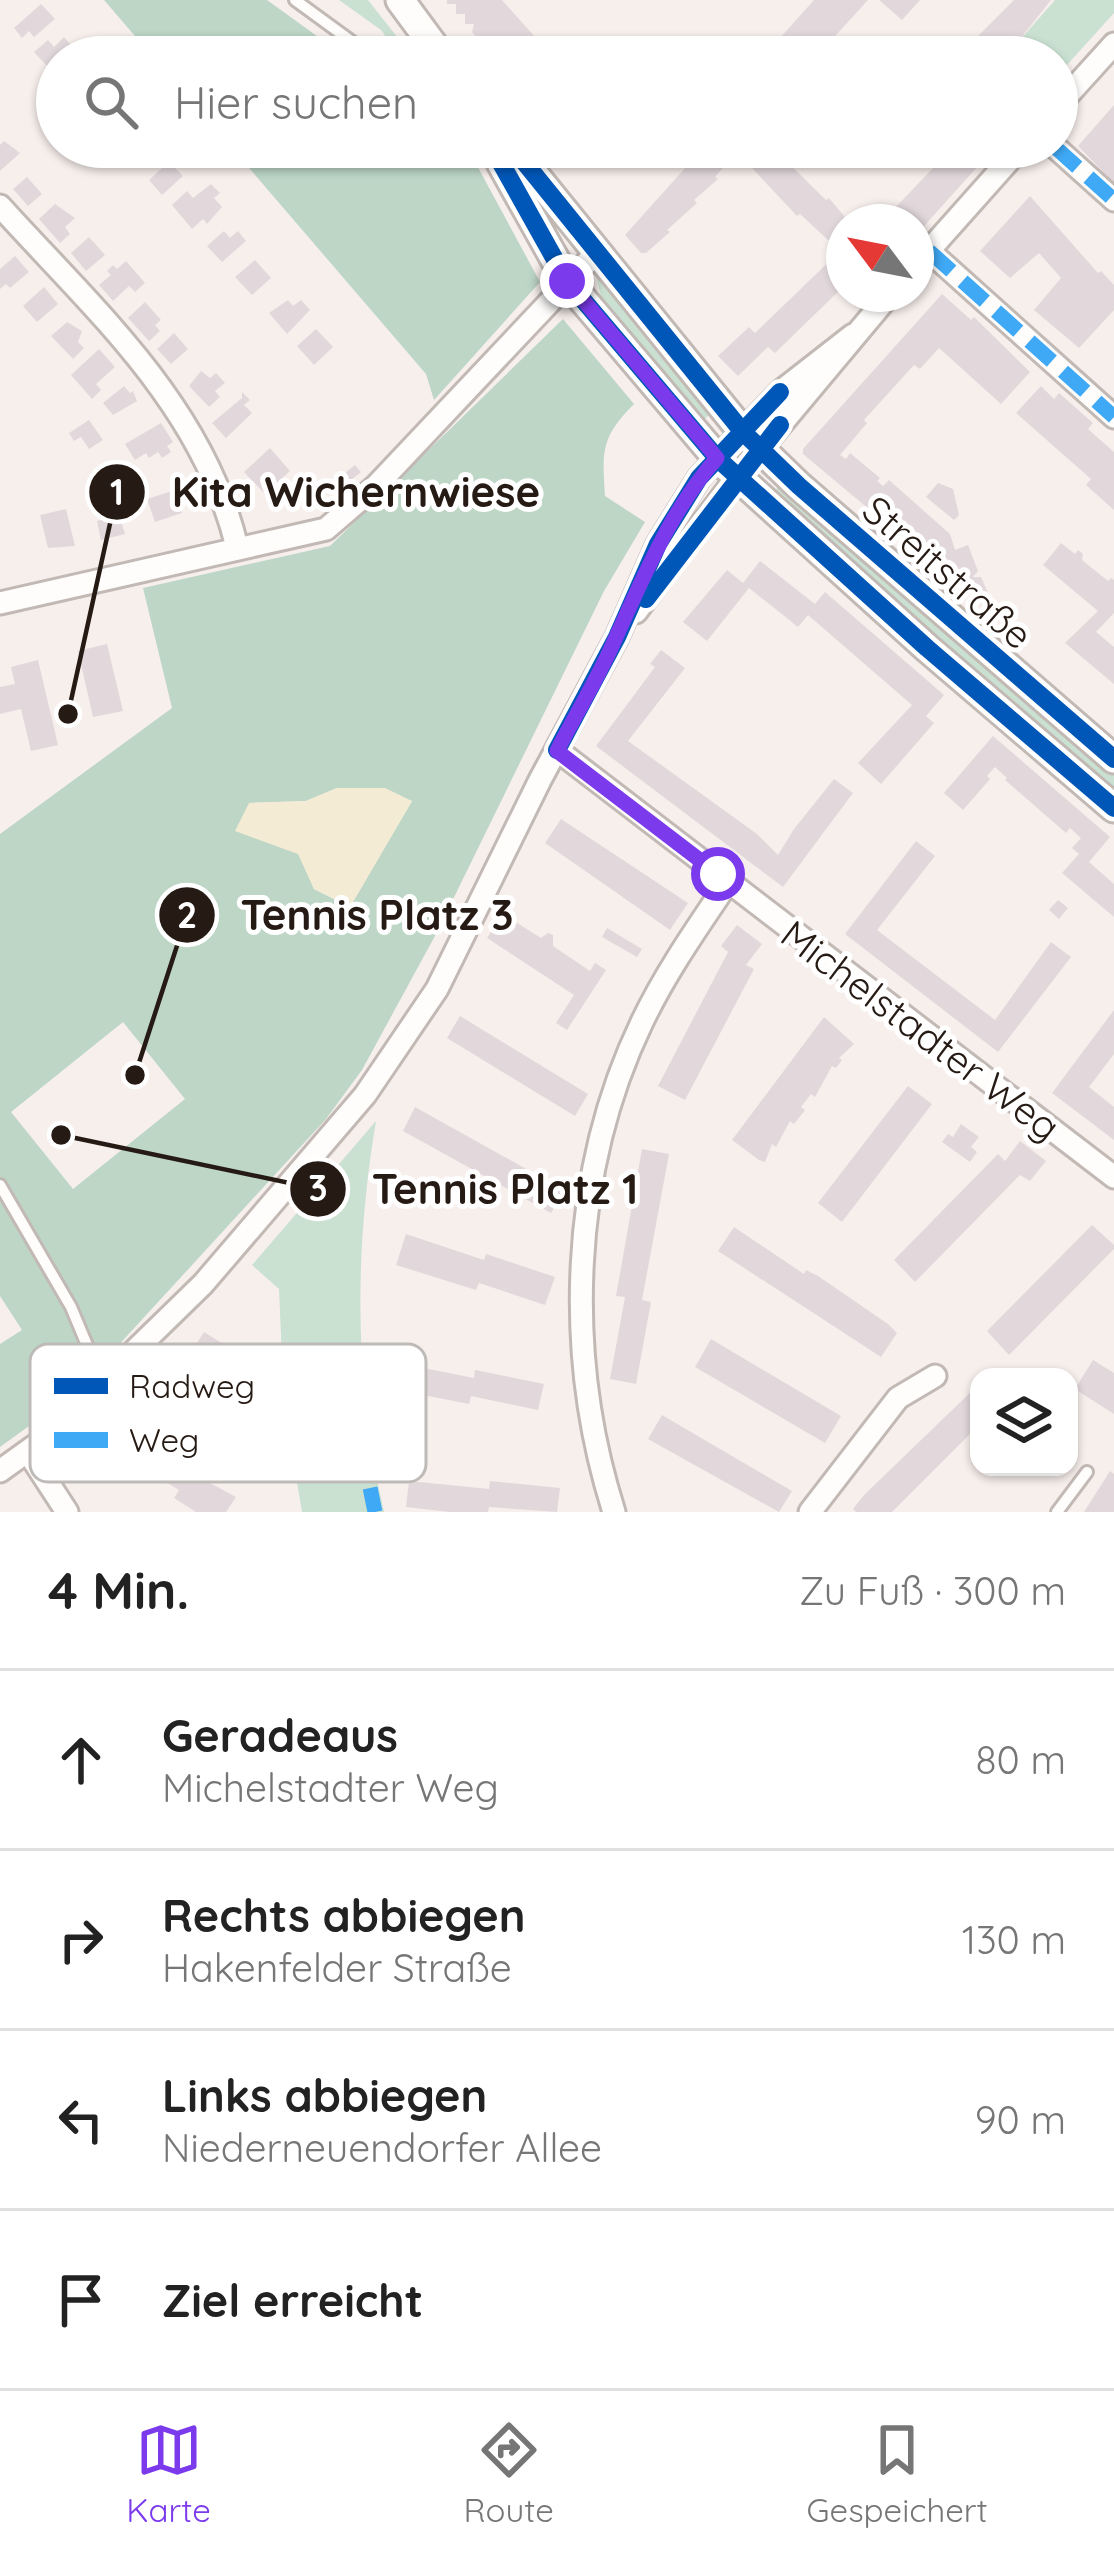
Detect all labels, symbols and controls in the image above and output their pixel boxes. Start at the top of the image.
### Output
search box [36,36,1078,168]
icon: search [78,69,144,135]
text: Hier suchen [174,74,418,130]
north arrow [826,204,934,312]
route end [540,254,594,308]
callout: Kita Wichernwiese [87,453,564,531]
text: Kita Wichernwiese [172,465,540,518]
text: 1 [110,469,124,514]
street label: Streitstraße [853,485,1043,659]
route start [691,847,745,901]
callout: Tennis Platz 3 [157,876,537,954]
text: Tennis Platz 3 [241,888,513,941]
text: 2 [177,892,197,937]
street label: Michelstadter Weg [772,909,1070,1151]
callout: Tennis Platz 1 [288,1150,663,1228]
text: Tennis Platz 1 [372,1162,638,1215]
text: 3 [308,1165,328,1210]
legend [30,1344,426,1482]
text: Radweg [129,1365,255,1406]
map controls [970,1368,1078,1476]
button: layers [970,1368,1078,1476]
text: Weg [129,1419,199,1460]
text: 4 Min. [48,1558,189,1622]
text: Zu Fuß · 300 m [799,1566,1066,1615]
text: Geradeaus [162,1707,398,1763]
icon: ahead [48,1727,114,1793]
text: 80 m [976,1735,1066,1784]
text: Michelstadter Weg [162,1763,499,1812]
text: Rechts abbiegen [162,1887,526,1943]
icon: right [48,1907,114,1973]
text: 130 m [962,1915,1066,1964]
text: Hakenfelder Straße [162,1943,512,1992]
text: Links abbiegen [162,2067,487,2123]
icon: left [48,2087,114,2153]
text: 90 m [975,2095,1066,2144]
text: Niederneuendorfer Allee [162,2123,602,2172]
icon: arrive [48,2267,114,2333]
text: Ziel erreicht [162,2272,423,2328]
tab: Karte [126,2417,211,2530]
tab: Route [464,2417,554,2530]
tab: Gespeichert [807,2417,988,2530]

